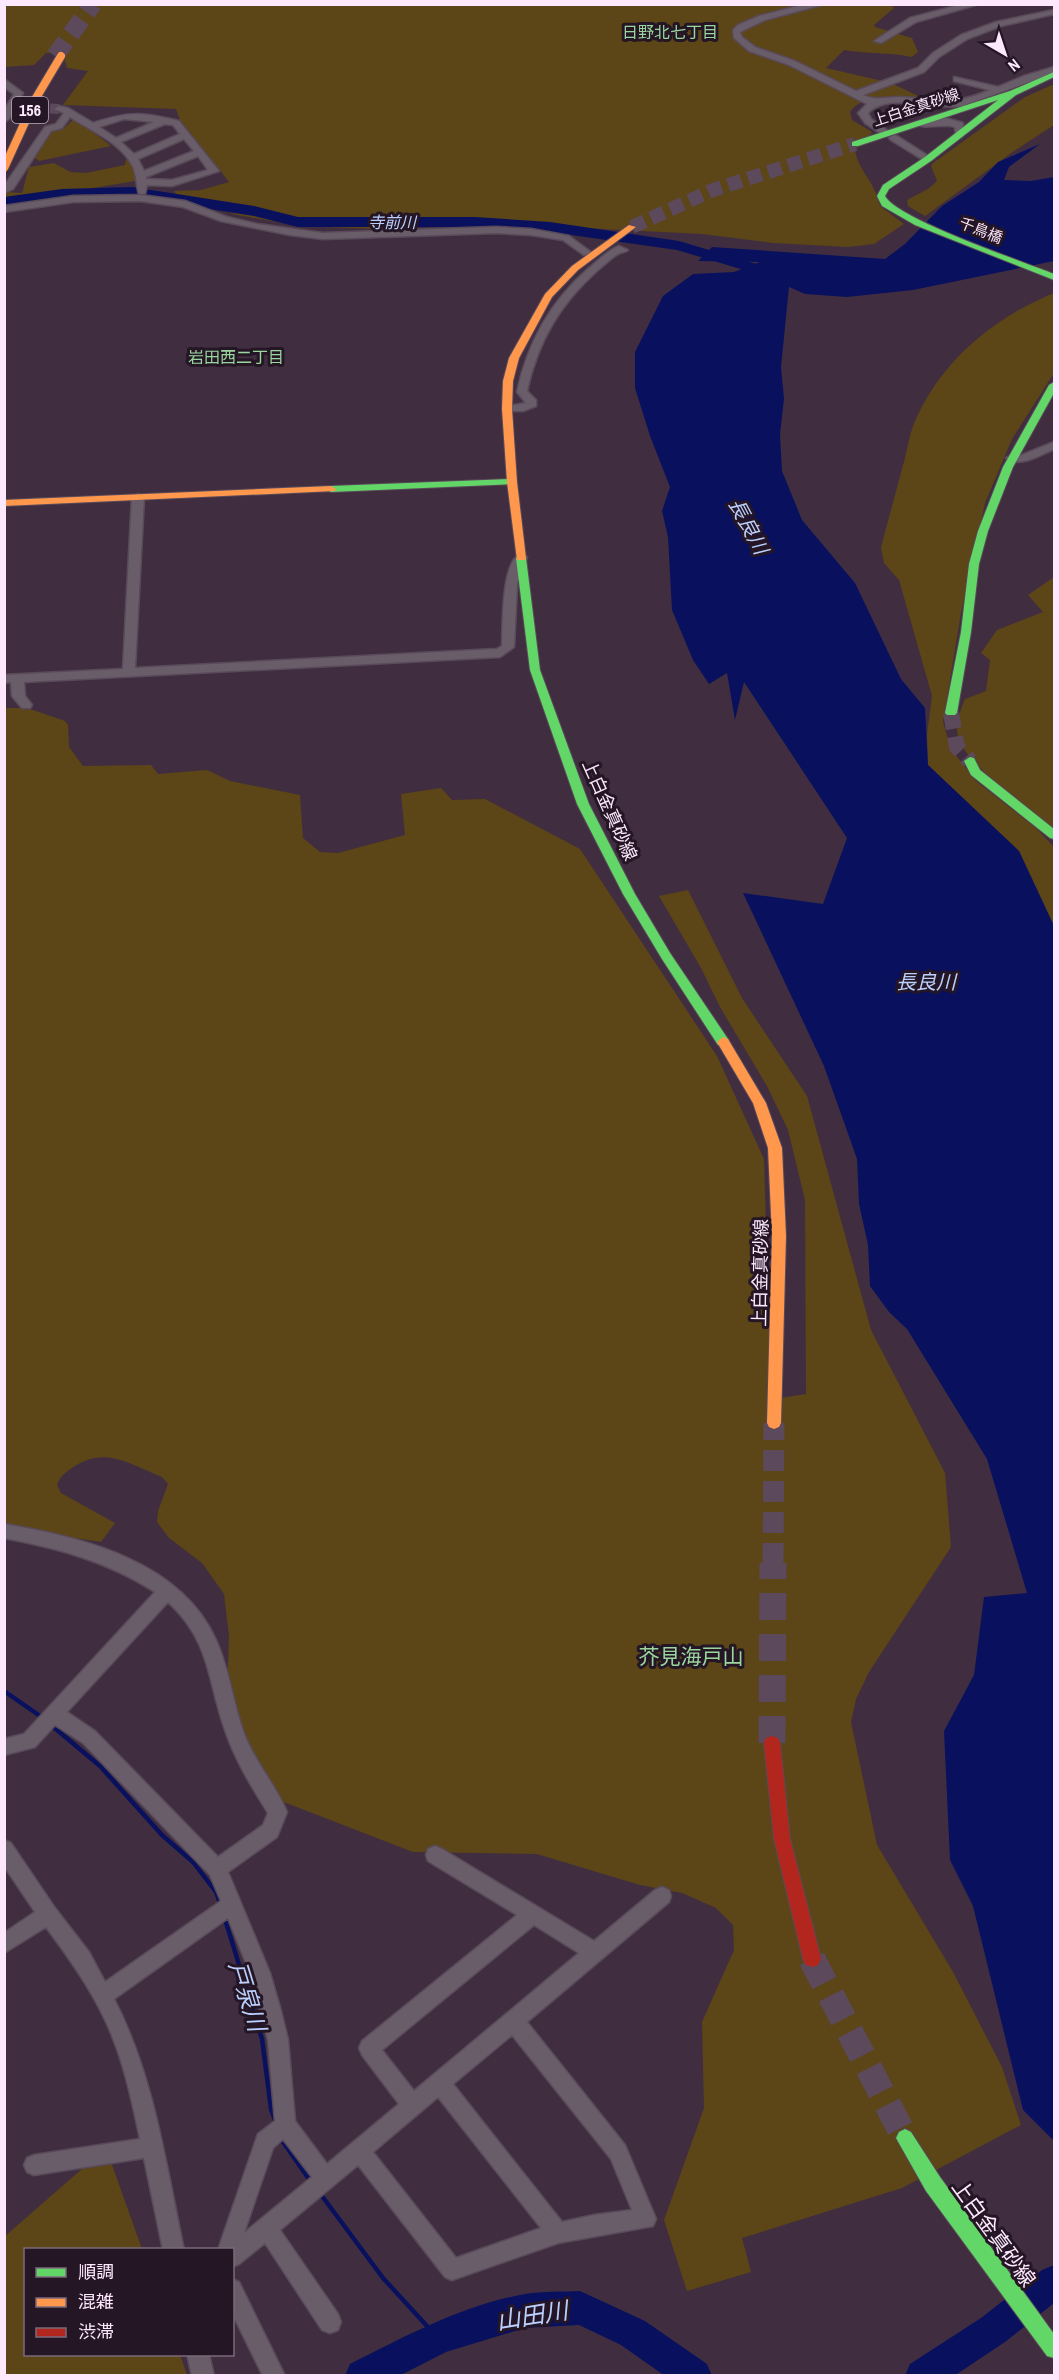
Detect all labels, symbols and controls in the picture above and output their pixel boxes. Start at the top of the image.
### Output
district label: 日野北七丁目 [622,21,718,43]
north arrow [975,24,1035,84]
text: N [1004,54,1025,77]
street label: 上白金真砂線 [870,83,962,131]
road number: 156 [12,97,48,123]
water label: 寺前川 [368,211,418,233]
street label: 千鳥橋 [956,212,1006,248]
district label: 岩田西二丁目 [188,346,284,368]
water label: 長良川 [723,493,776,561]
street label: 上白金真砂線 [577,756,643,864]
water label: 長良川 [896,968,958,995]
street label: 上白金真砂線 [747,1219,773,1327]
district label: 芥見海戸山 [639,1642,744,1671]
water label: 戸泉川 [222,1957,275,2038]
street label: 上白金真砂線 [945,2174,1043,2292]
legend [24,2248,234,2356]
text: 順調 [78,2259,114,2284]
text: 混雑 [78,2289,114,2314]
water label: 山田川 [494,2293,573,2336]
text: 渋滞 [78,2319,114,2344]

